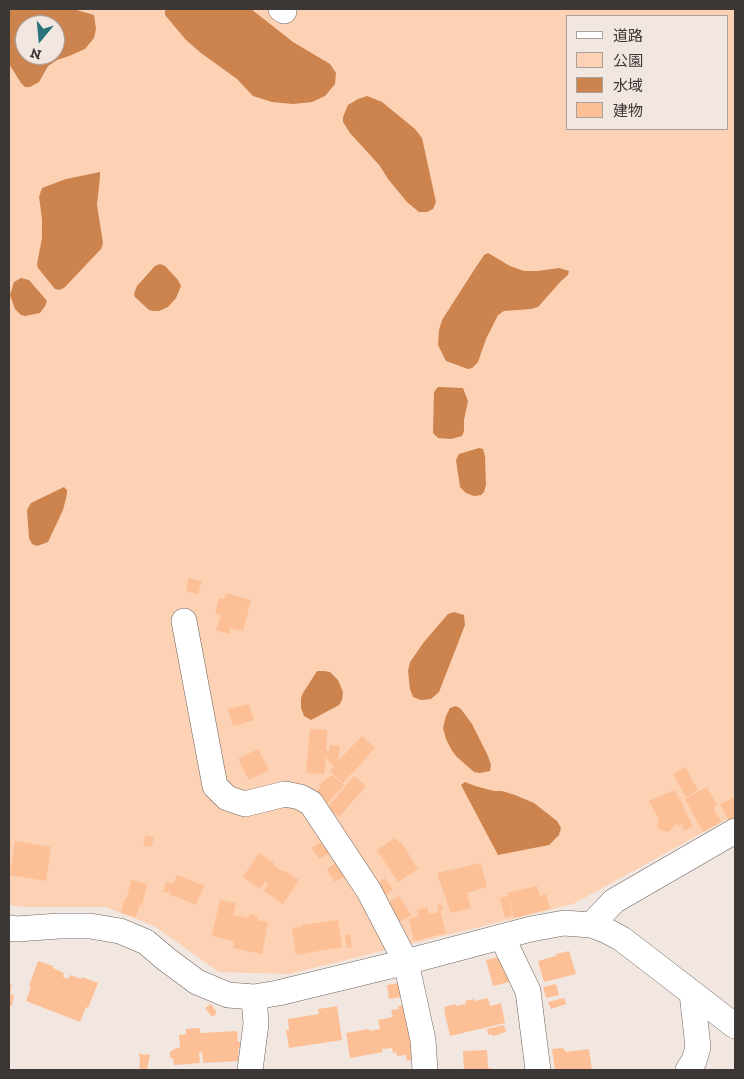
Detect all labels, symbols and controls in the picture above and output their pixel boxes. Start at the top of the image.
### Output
north arrow [15,15,65,65]
legend [566,15,729,130]
text: 道路 [613,27,643,45]
text: N [28,44,43,64]
text: 公園 [613,52,643,70]
text: 水域 [613,77,643,95]
text: 建物 [613,102,643,120]

